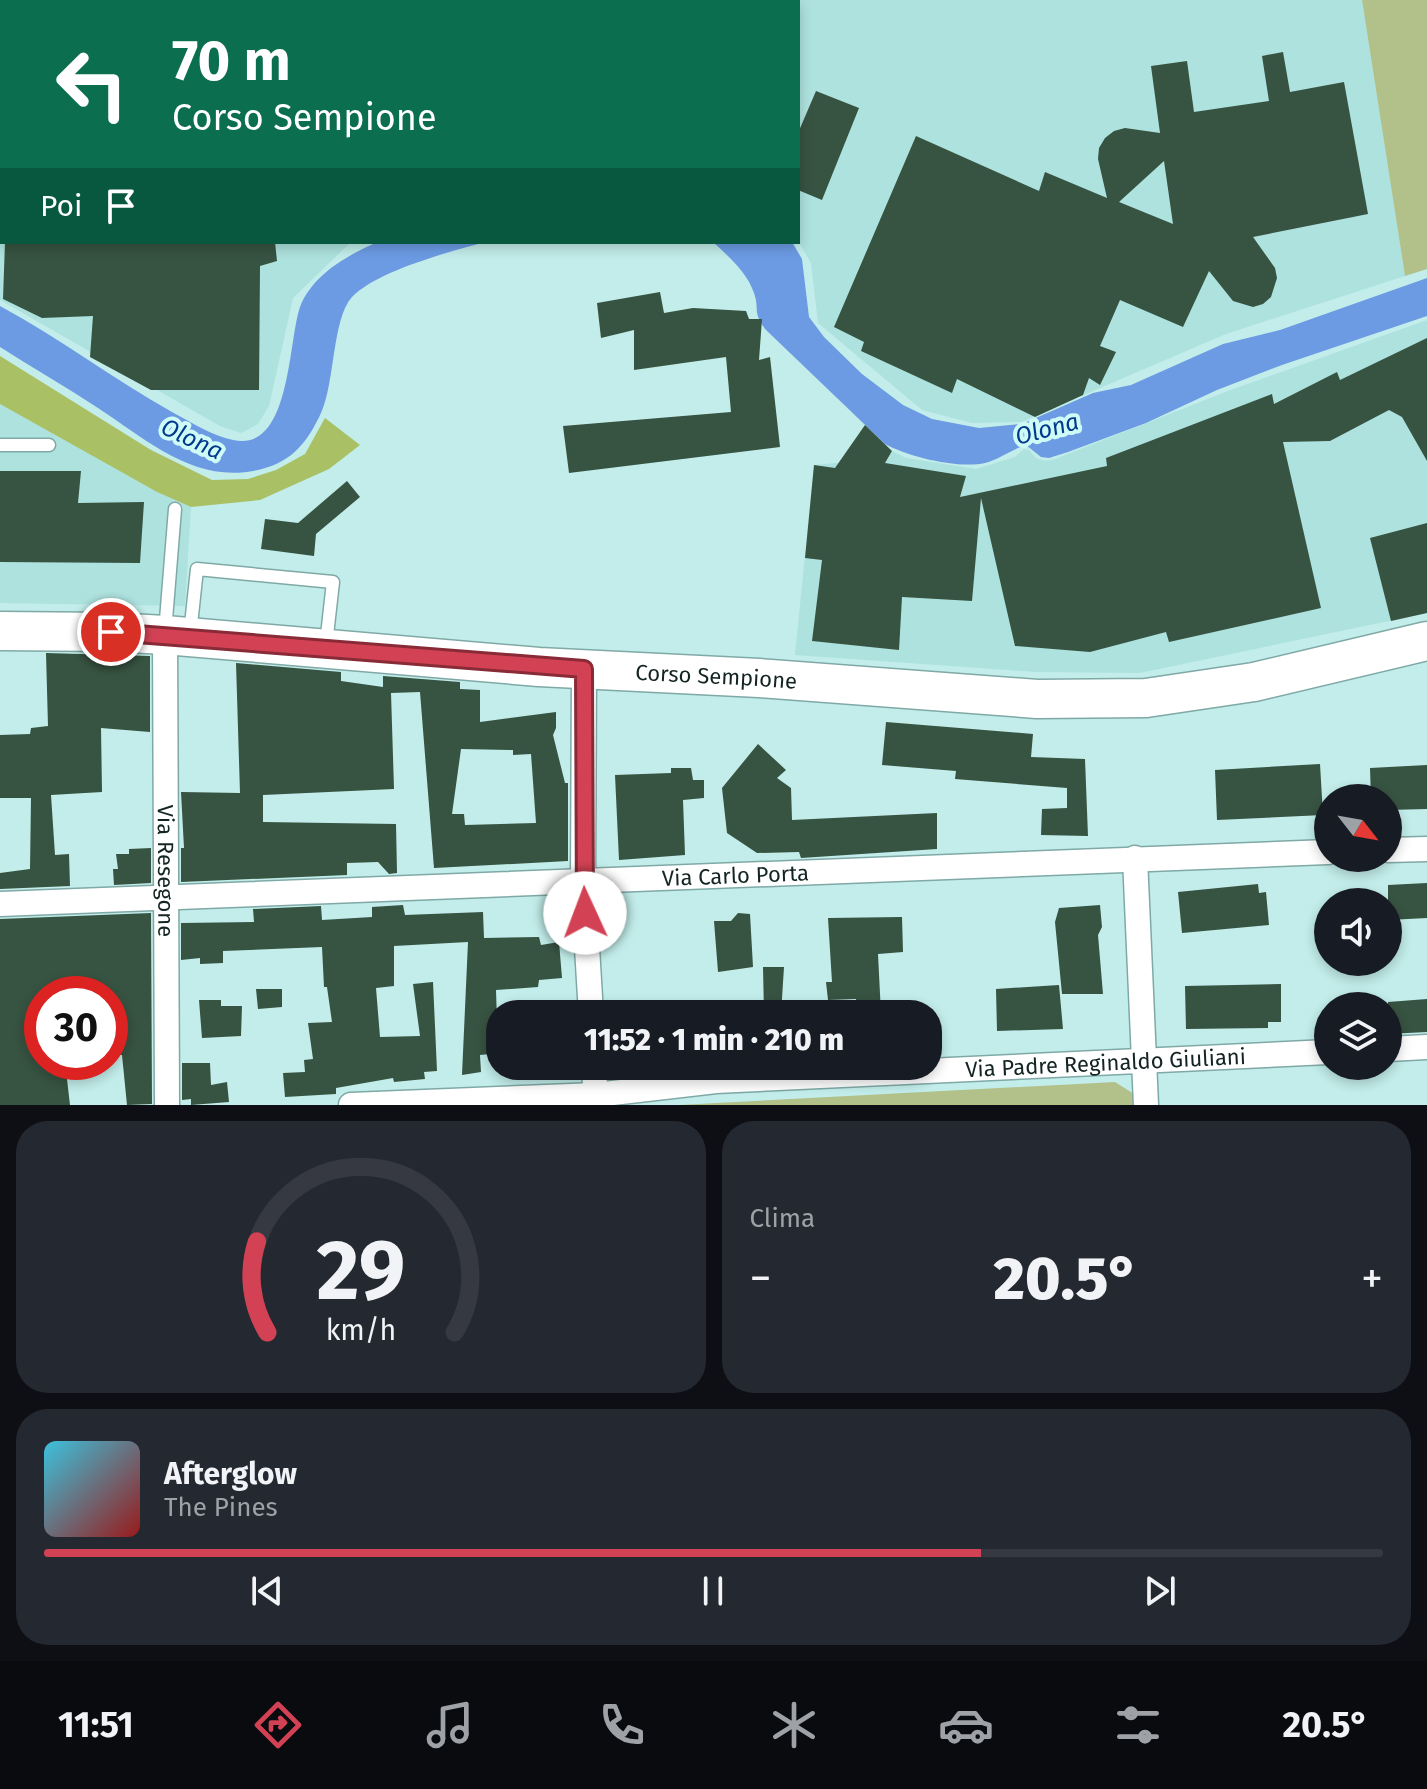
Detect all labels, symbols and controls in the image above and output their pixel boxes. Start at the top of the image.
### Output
text: 70 m [172,28,291,95]
icon: left [40,32,144,136]
text: Corso Sempione [172,96,437,140]
icon: arrive [99,184,143,228]
text: Poi [40,188,83,224]
water label: Olona [1012,407,1082,451]
water label: Olona [157,413,227,465]
pin [77,598,145,666]
icon: arrive [89,610,133,654]
street label: Corso Sempione [635,659,798,695]
north arrow [1314,784,1402,872]
map controls [1314,784,1402,1080]
street label: Via Resegone [152,805,179,937]
street label: Via Carlo Porta [661,859,809,892]
position arrow [543,871,627,955]
button: sound [1314,888,1402,976]
speed limit sign: 30 [24,976,128,1080]
button: layers [1314,992,1402,1080]
text: 11:52 · 1 min · 210 m [584,1022,844,1058]
street label: Via Padre Reginaldo Giuliani [965,1043,1246,1083]
text: Clima [750,1203,815,1234]
text: 29 [316,1221,405,1321]
text: 20.5° [994,1243,1139,1315]
text: − [750,1252,772,1305]
text: + [1361,1252,1383,1305]
text: km/h [325,1313,396,1348]
text: Afterglow [164,1456,297,1492]
text: The Pines [164,1492,278,1523]
icon: previous [245,1569,289,1613]
icon: pause [691,1569,735,1613]
icon: next [1138,1569,1182,1613]
icon: directions [250,1697,306,1753]
icon: music [422,1697,478,1753]
icon: phone [594,1697,650,1753]
icon: climate [766,1697,822,1753]
icon: car [938,1697,994,1753]
icon: filters [1110,1697,1166,1753]
text: 11:51 [58,1703,134,1747]
text: 20.5° [1282,1703,1369,1747]

